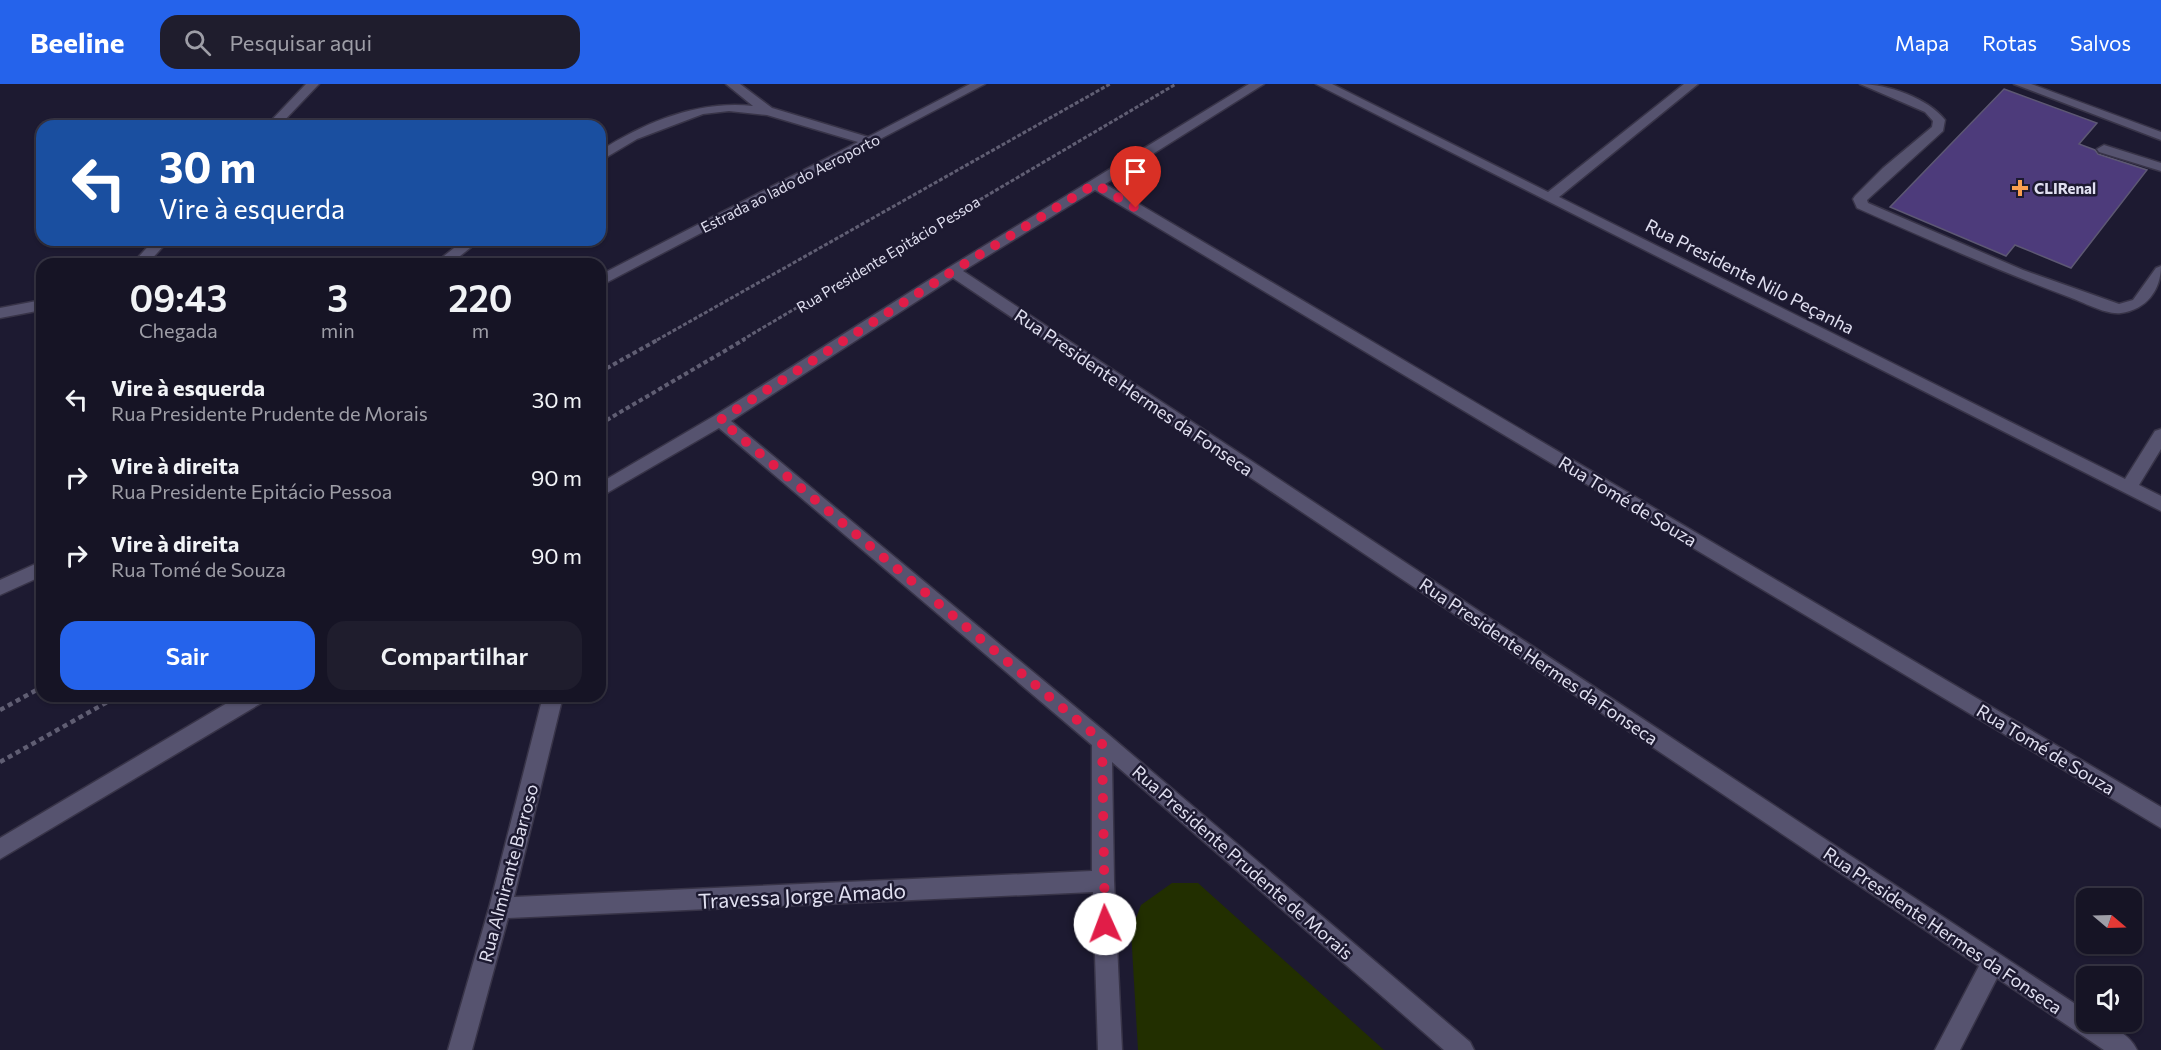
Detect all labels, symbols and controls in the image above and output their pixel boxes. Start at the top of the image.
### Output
search box [160,15,580,69]
text: Beeline [30,25,124,59]
icon: search [181,26,214,59]
text: Pesquisar aqui [229,29,372,56]
text: Mapa [1895,30,1949,55]
text: Rotas [1982,30,2037,55]
text: Salvos [2070,30,2131,55]
street label: Estrada ao lado do Aeroporto [697,130,883,236]
text: 30 m [159,140,256,192]
icon: left [60,144,138,222]
pin [1110,146,1161,208]
icon: arrive [1119,155,1152,188]
marker: CLIRenal [2011,179,2029,197]
place label: CLIRenal [2034,179,2096,197]
text: Vire à esquerda [159,192,345,225]
street label: Rua Presidente Epitácio Pessoa [793,192,983,316]
street label: Rua Presidente Nilo Peçanha [1642,214,1858,338]
text: 09:43 [129,275,227,319]
text: 3 [327,275,348,319]
text: 220 [448,275,512,319]
street label: Rua Presidente Hermes da Fonseca [1011,304,1257,480]
text: Chegada [139,318,218,342]
text: min [321,318,355,342]
text: m [472,318,489,342]
text: Vire à esquerda [111,374,265,401]
icon: left [60,383,93,416]
text: 30 m [532,386,582,413]
text: Rua Presidente Prudente de Morais [111,401,428,425]
street label: Rua Tomé de Souza [1555,451,1701,551]
text: Vire à direita [111,452,239,479]
icon: right [60,461,93,494]
text: 90 m [531,464,582,491]
text: Rua Presidente Epitácio Pessoa [111,479,392,503]
text: Vire à direita [111,530,239,557]
icon: right [60,539,93,572]
text: 90 m [531,542,582,569]
text: Rua Tomé de Souza [111,557,286,581]
street label: Rua Presidente Hermes da Fonseca [1416,573,1662,749]
button: Sair [60,621,315,690]
button: Compartilhar [327,621,582,690]
street label: Rua Tomé de Souza [1973,699,2119,799]
street label: Rua Presidente Prudente de Morais [1128,760,1358,964]
street label: Rua Almirante Barroso [474,781,542,965]
street label: Rua Presidente Hermes da Fonseca [1820,842,2066,1018]
street label: Travessa Jorge Amado [697,877,907,913]
north arrow [2076,888,2142,954]
map controls [2076,888,2142,1032]
position arrow [1073,892,1137,956]
button: sound [2076,966,2142,1032]

